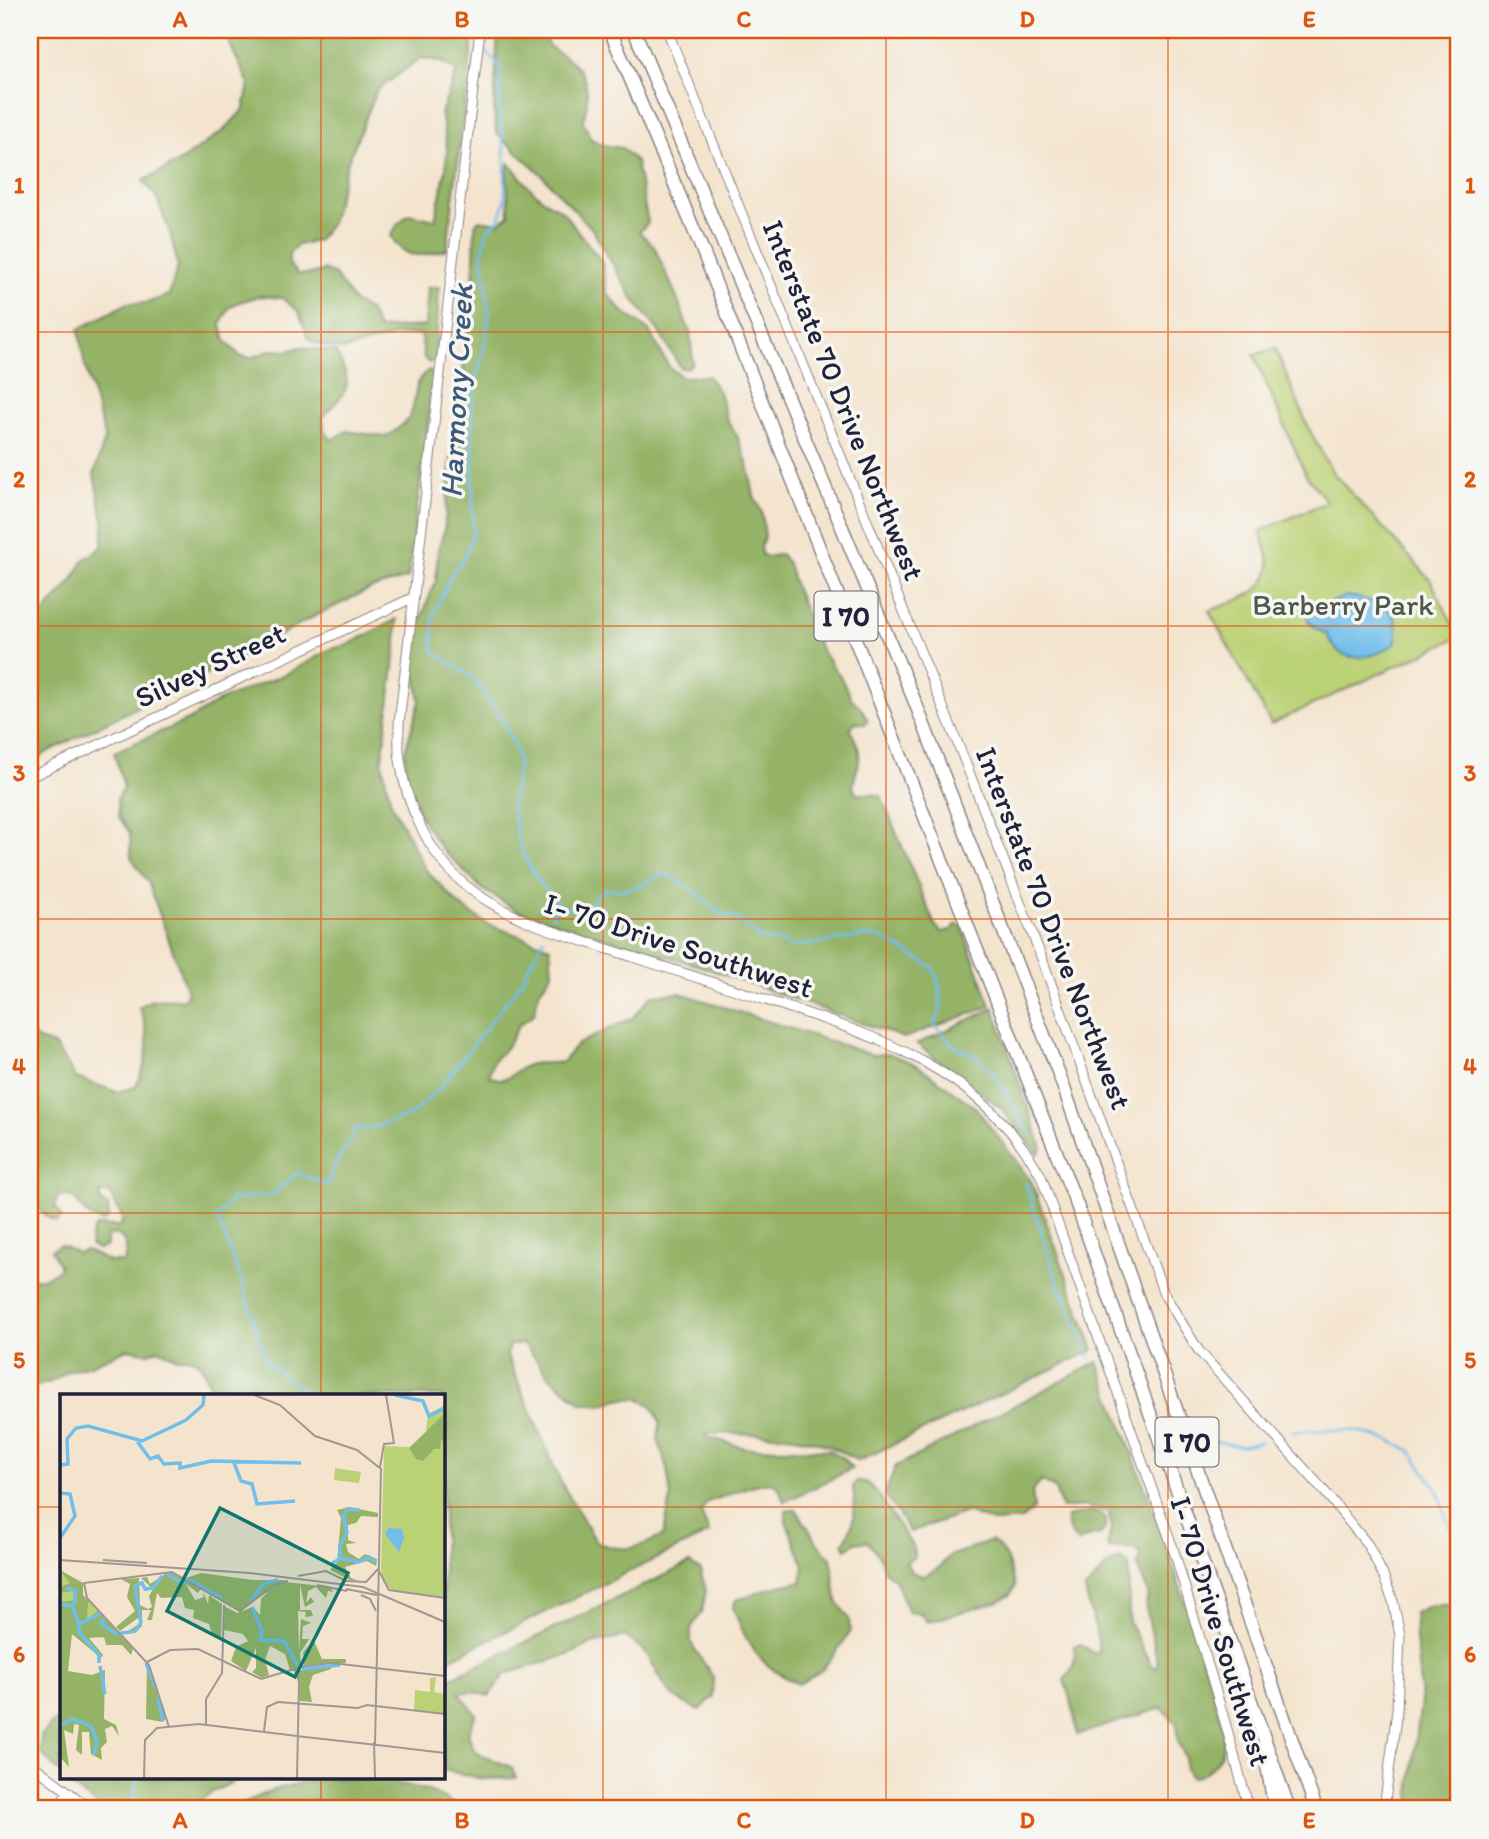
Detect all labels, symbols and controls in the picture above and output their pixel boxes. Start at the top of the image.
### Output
text: A [172,5,188,33]
text: B [455,5,470,33]
text: C [737,5,752,33]
text: D [1019,5,1035,33]
text: E [1303,5,1316,33]
text: 1 [14,171,25,199]
text: 1 [1465,171,1476,199]
street label: Interstate 70 Drive Northwest [755,215,933,585]
water label: Harmony Creek [431,282,481,499]
text: 2 [13,465,26,493]
text: 2 [1464,465,1477,493]
park label: Barberry Park [1252,586,1434,623]
road number: I 70 [814,592,878,640]
street label: Silvey Street [129,614,291,716]
street label: Interstate 70 Drive Northwest [968,742,1140,1114]
text: 3 [13,759,26,787]
text: 3 [1464,759,1477,787]
street label: I- 70 Drive Southwest [540,884,818,1006]
text: 4 [12,1052,26,1080]
text: 4 [1463,1052,1477,1080]
text: 5 [13,1346,25,1374]
text: 5 [1464,1346,1476,1374]
inset map [60,1394,444,1780]
road number: I 70 [1156,1418,1218,1466]
street label: I- 70 Drive Southwest [1162,1492,1280,1770]
text: 6 [13,1640,25,1668]
text: 6 [1464,1640,1476,1668]
text: A [172,1806,188,1834]
text: B [455,1806,470,1834]
text: C [737,1806,752,1834]
text: D [1019,1806,1035,1834]
text: E [1303,1806,1316,1834]

